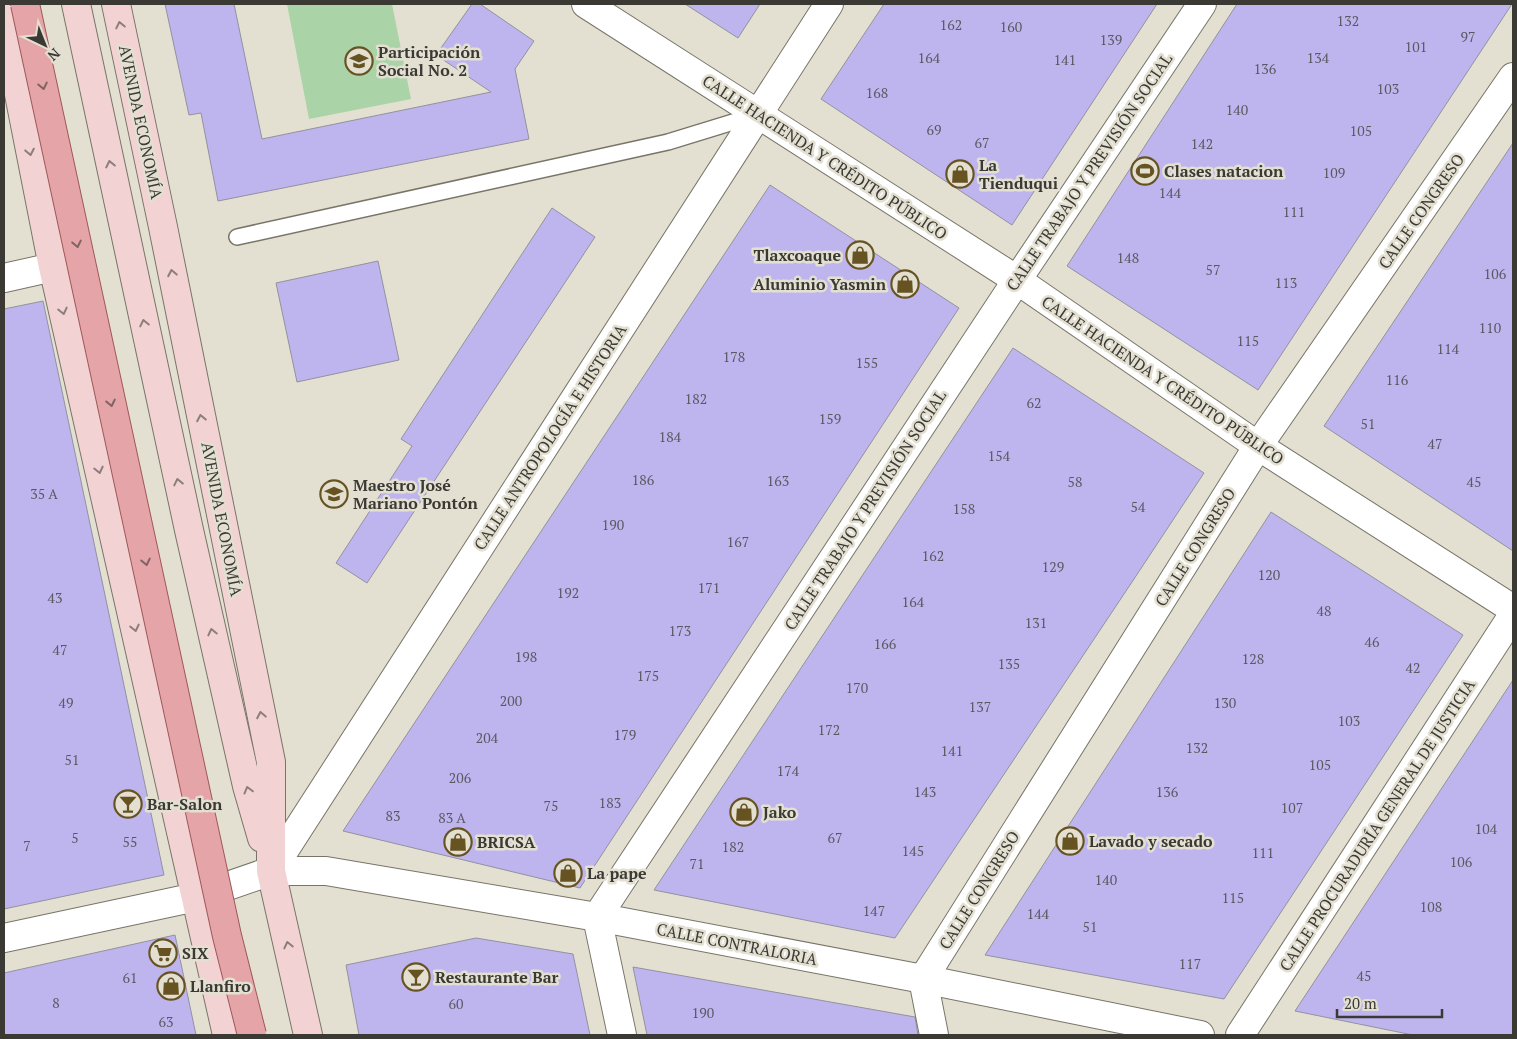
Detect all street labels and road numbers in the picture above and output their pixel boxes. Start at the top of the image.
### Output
street label: AVENIDA ECONOMÍA [114,43,168,201]
street label: CALLE TRABAJO Y PREVISIÓN SOCIAL [1001,49,1177,295]
street label: CALLE HACIENDA Y CRÉDITO PÚBLICO [698,69,952,245]
street label: CALLE CONGRESO [1373,149,1469,273]
street label: CALLE HACIENDA Y CRÉDITO PÚBLICO [1038,290,1288,470]
street label: CALLE ANTROPOLOGÍA E HISTORIA [469,320,631,554]
street label: CALLE TRABAJO Y PREVISIÓN SOCIAL [779,386,951,634]
street label: AVENIDA ECONOMÍA [196,440,248,598]
street label: CALLE CONGRESO [1150,483,1240,611]
street label: CALLE PROCURADURÍA GENERAL DE JUSTICIA [1274,675,1480,975]
street label: CALLE CONGRESO [934,826,1024,954]
street label: CALLE CONTRALORIA [655,918,819,970]

